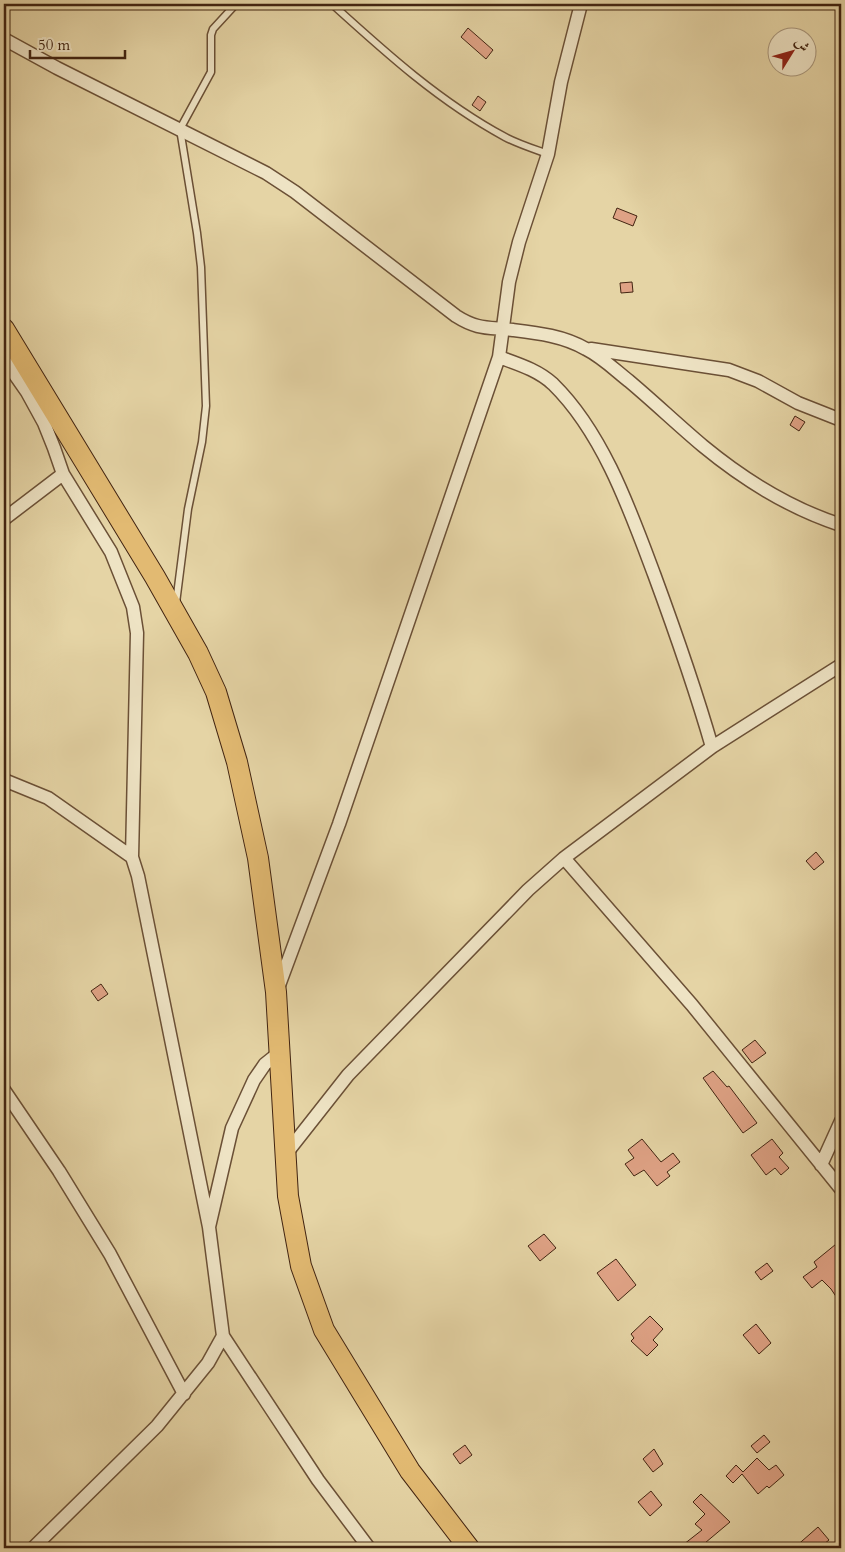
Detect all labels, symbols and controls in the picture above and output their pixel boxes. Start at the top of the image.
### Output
scale bar [30,28,125,60]
north arrow [768,28,818,78]
text: ش [790,33,814,56]
text: 50 m [38,35,70,55]

